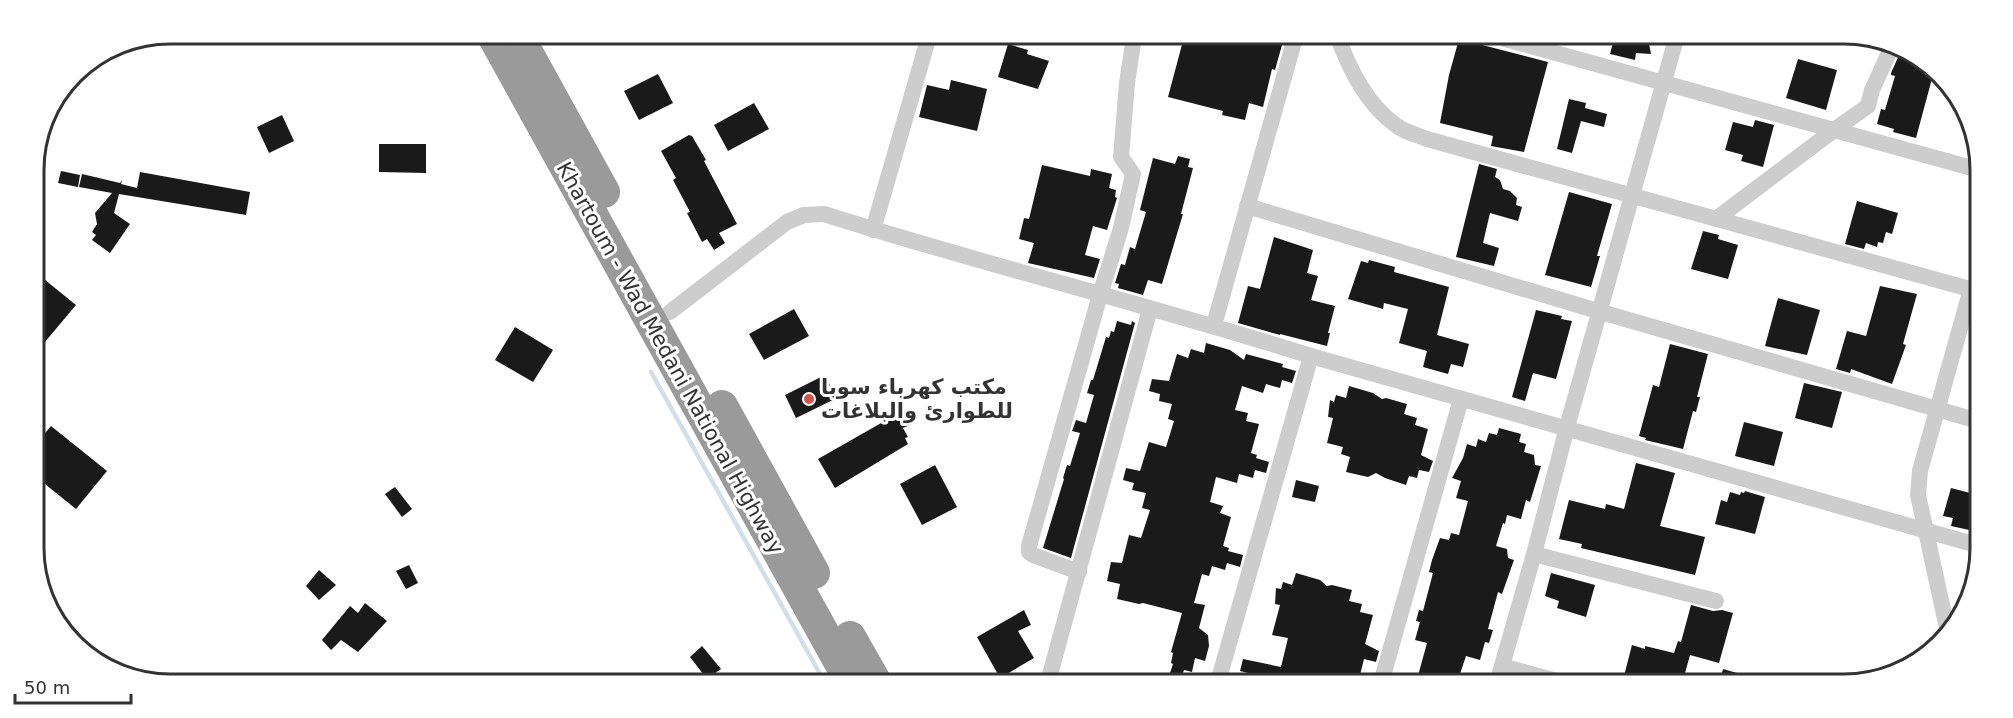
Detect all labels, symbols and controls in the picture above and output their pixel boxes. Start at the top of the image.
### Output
street label: Khartoum - Wad Medani National Highway [552,158,788,558]
place label: مكتب كهرباء سوبا للطوارئ والبلاغات [821,375,1013,423]
marker: مكتب كهرباء سوبا للطوارئ والبلاغات [802,392,816,406]
scale bar [15,667,130,705]
text: 50 m [24,677,70,698]

